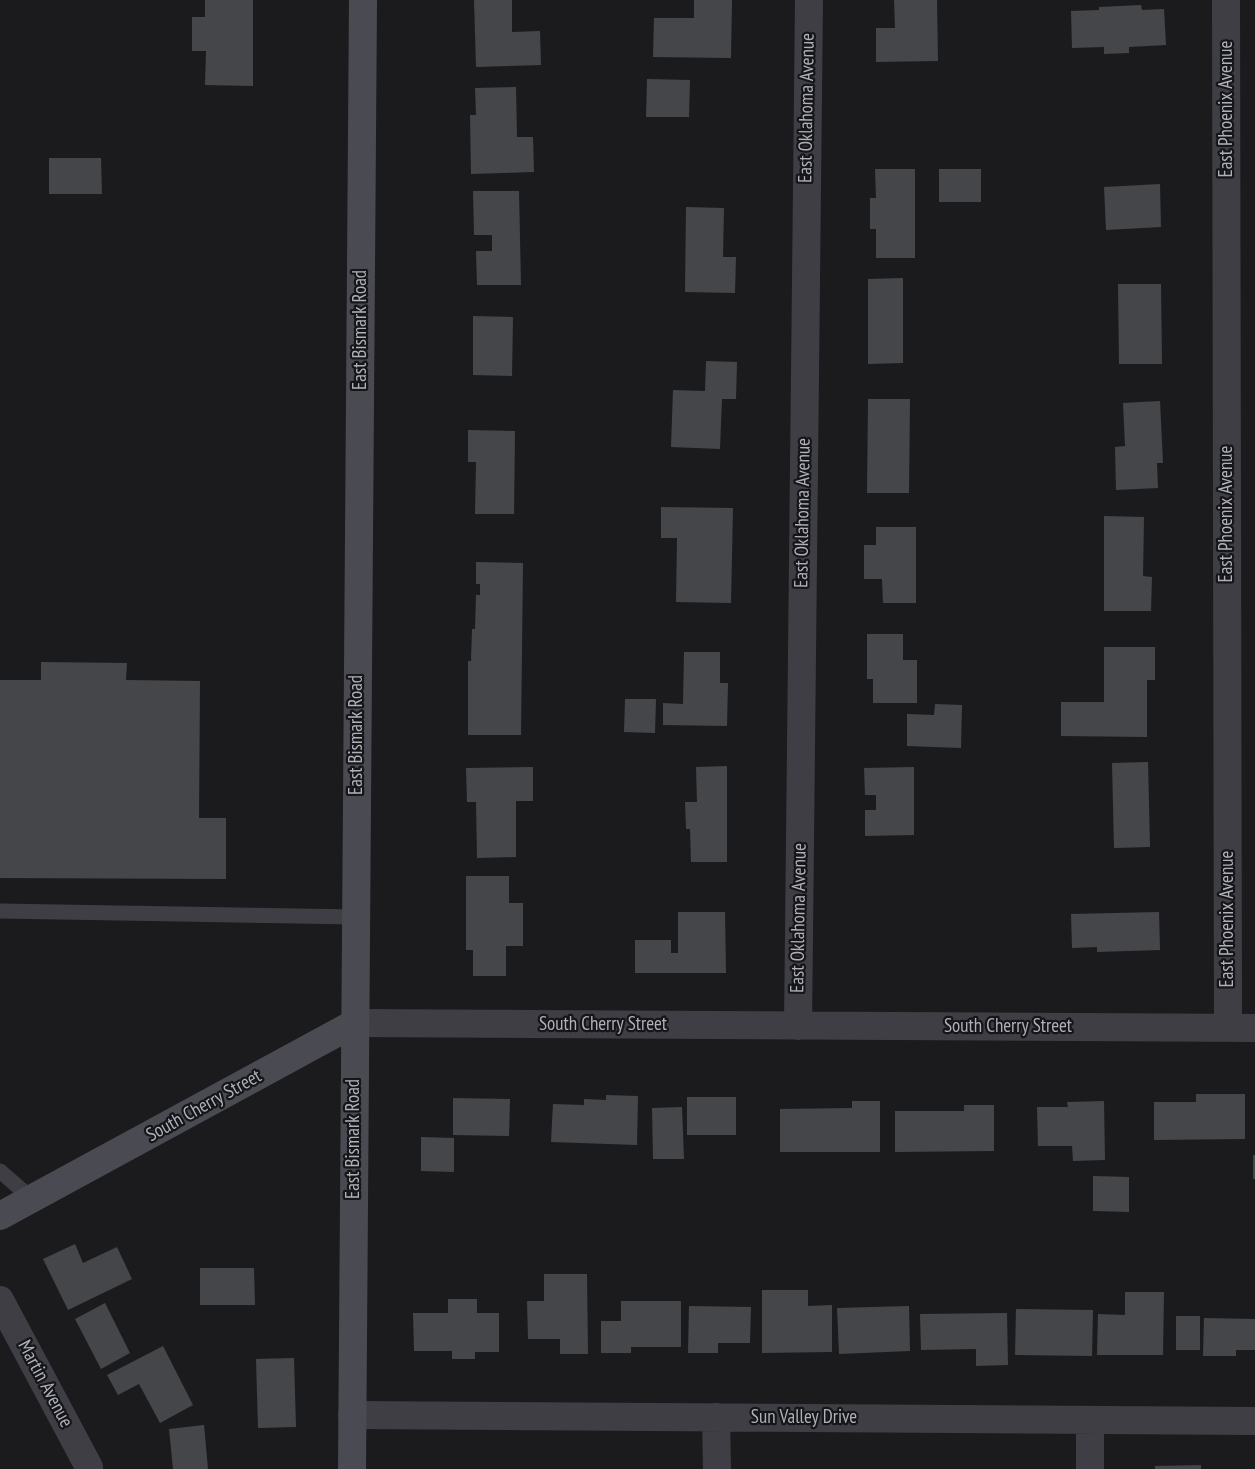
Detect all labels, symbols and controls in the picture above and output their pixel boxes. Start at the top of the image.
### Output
street label: East Oklahoma Avenue [794,33,820,183]
street label: East Phoenix Avenue [1216,41,1238,177]
street label: East Bismark Road [350,270,372,390]
street label: East Oklahoma Avenue [790,438,816,588]
street label: East Phoenix Avenue [1216,446,1238,582]
street label: East Bismark Road [346,675,368,795]
street label: East Oklahoma Avenue [786,843,812,993]
street label: East Phoenix Avenue [1217,851,1239,987]
street label: South Cherry Street [539,1014,667,1036]
street label: South Cherry Street [944,1016,1072,1038]
street label: South Cherry Street [142,1065,266,1147]
street label: East Bismark Road [343,1079,365,1199]
street label: Martin Avenue [13,1337,77,1431]
street label: Sun Valley Drive [751,1407,857,1429]

